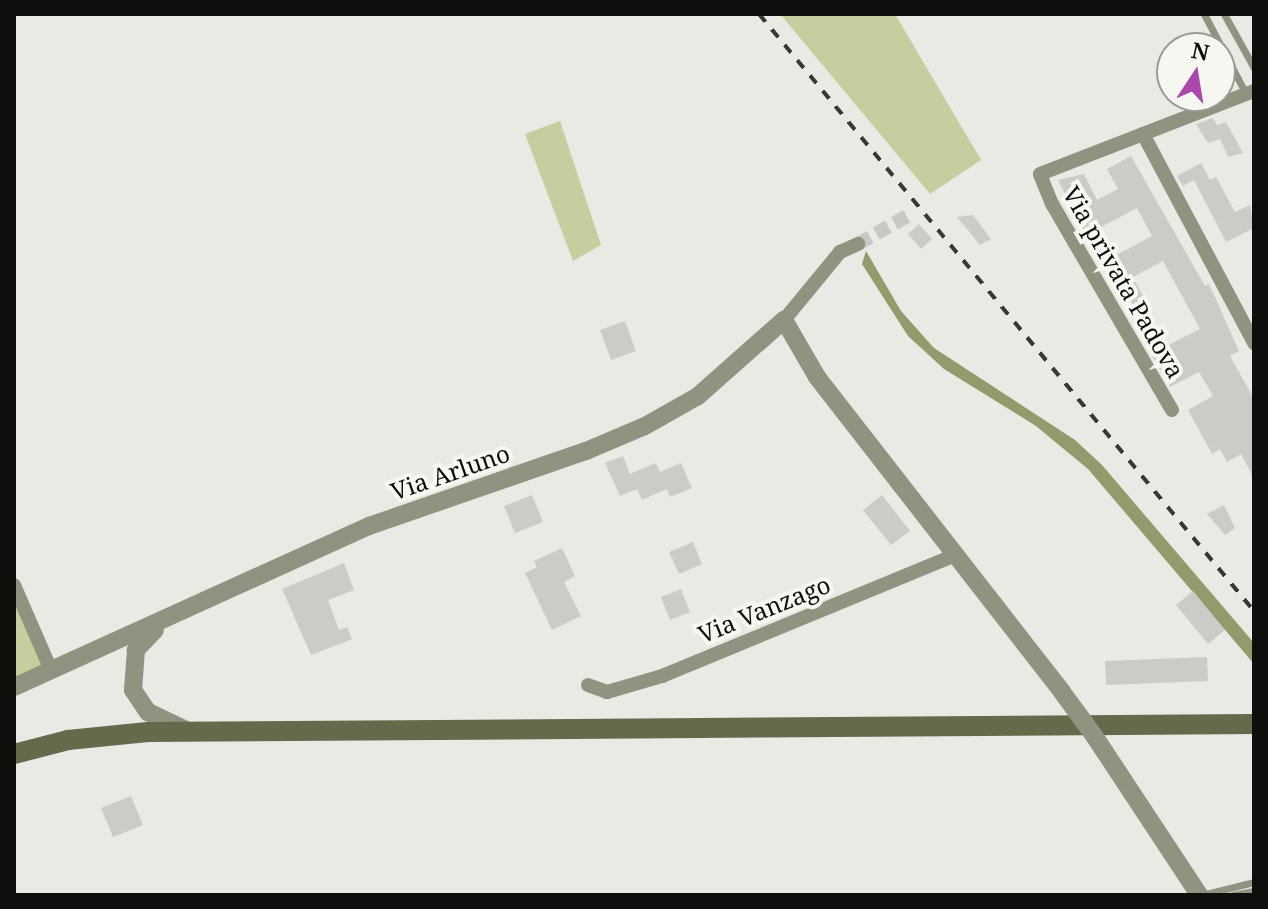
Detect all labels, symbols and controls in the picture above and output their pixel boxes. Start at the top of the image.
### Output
north arrow [1156,32,1236,112]
text: N [1189,34,1212,67]
street label: Via privata Padova [1057,181,1191,383]
street label: Via Arluno [387,438,513,506]
street label: Via Vanzago [694,569,834,649]

